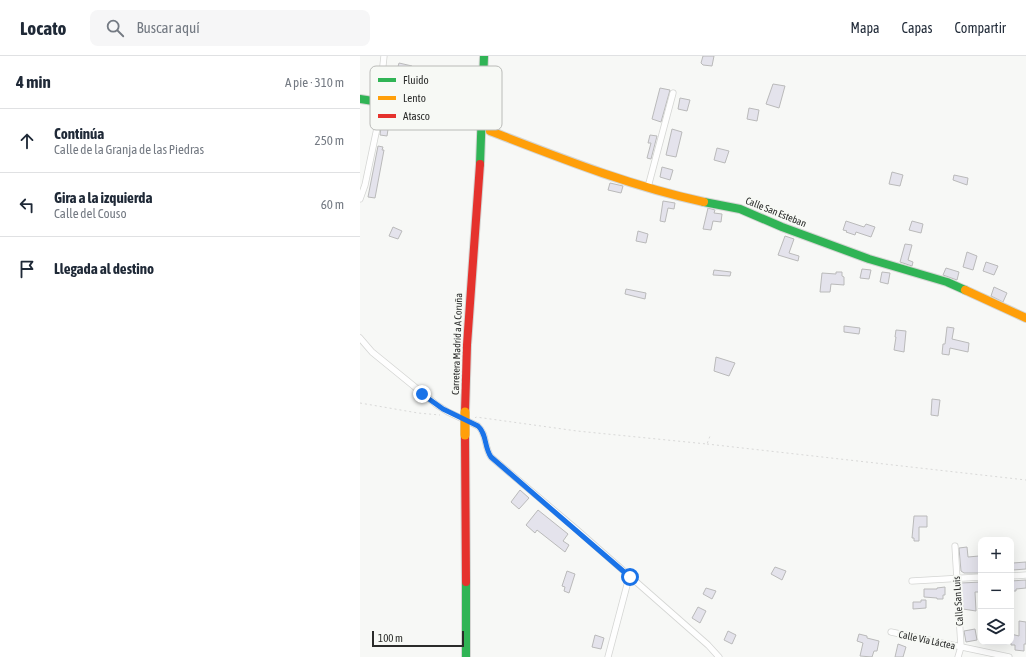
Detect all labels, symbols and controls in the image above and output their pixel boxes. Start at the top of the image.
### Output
search box [90,10,370,46]
text: Locato [20,17,66,39]
icon: search [104,17,126,39]
text: Buscar aquí [136,19,200,36]
text: Mapa [851,20,880,36]
text: Capas [902,20,933,36]
text: Compartir [955,20,1006,36]
legend [370,66,502,130]
text: 4 min [16,72,51,92]
text: Fluido [403,74,429,86]
text: A pie · 310 m [285,75,344,90]
text: Lento [403,92,426,104]
text: Atasco [403,110,430,122]
text: Continúa [54,125,104,142]
icon: ahead [16,130,38,152]
text: 250 m [315,133,344,148]
text: Calle de la Granja de las Piedras [54,142,204,157]
text: Gira a la izquierda [54,189,152,206]
icon: left [16,194,38,216]
street label: Calle San Esteban [744,195,808,229]
text: 60 m [321,197,344,212]
text: Calle del Couso [54,206,127,221]
icon: arrive [16,258,38,280]
text: Llegada al destino [54,260,154,277]
street label: Carretera Madrid a A Coruña [450,293,464,395]
route end [413,385,431,403]
map controls [978,537,1014,645]
button: + [978,537,1014,573]
route start [621,568,639,586]
button: − [978,573,1014,609]
street label: Calle San Luis [951,575,965,626]
button: layers [978,609,1014,645]
scale bar [372,629,464,648]
street label: Calle Vía Láctea [898,629,957,651]
text: 100 m [378,632,403,644]

